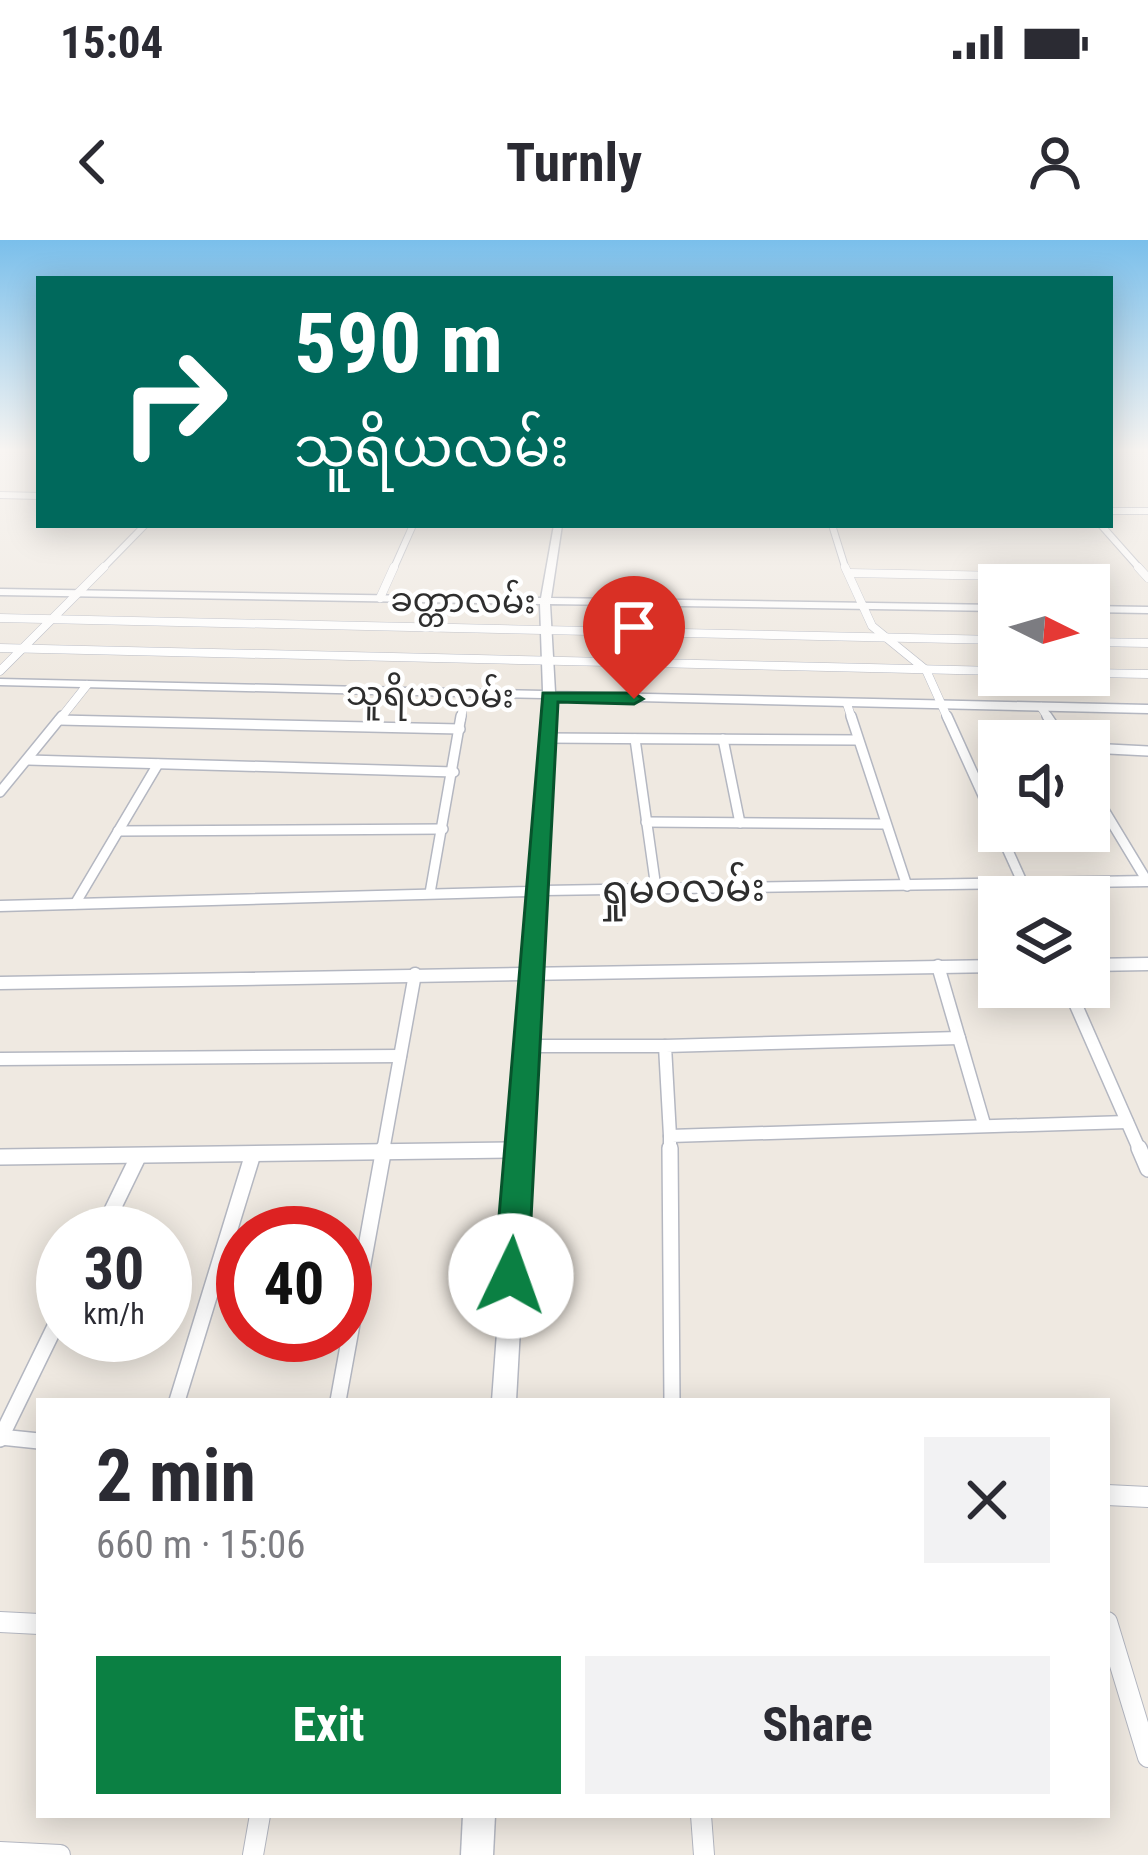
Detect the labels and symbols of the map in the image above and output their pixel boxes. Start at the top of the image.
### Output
north arrow [978,564,1110,696]
pin [583,576,685,699]
street label: ခတ္တာလမ်း [390,577,536,628]
street label: သူရိယလမ်း [346,671,514,722]
street label: ရှုမဝလမ်း [599,862,765,921]
speed limit sign: 40 [216,1206,372,1362]
position arrow [448,1213,574,1339]

